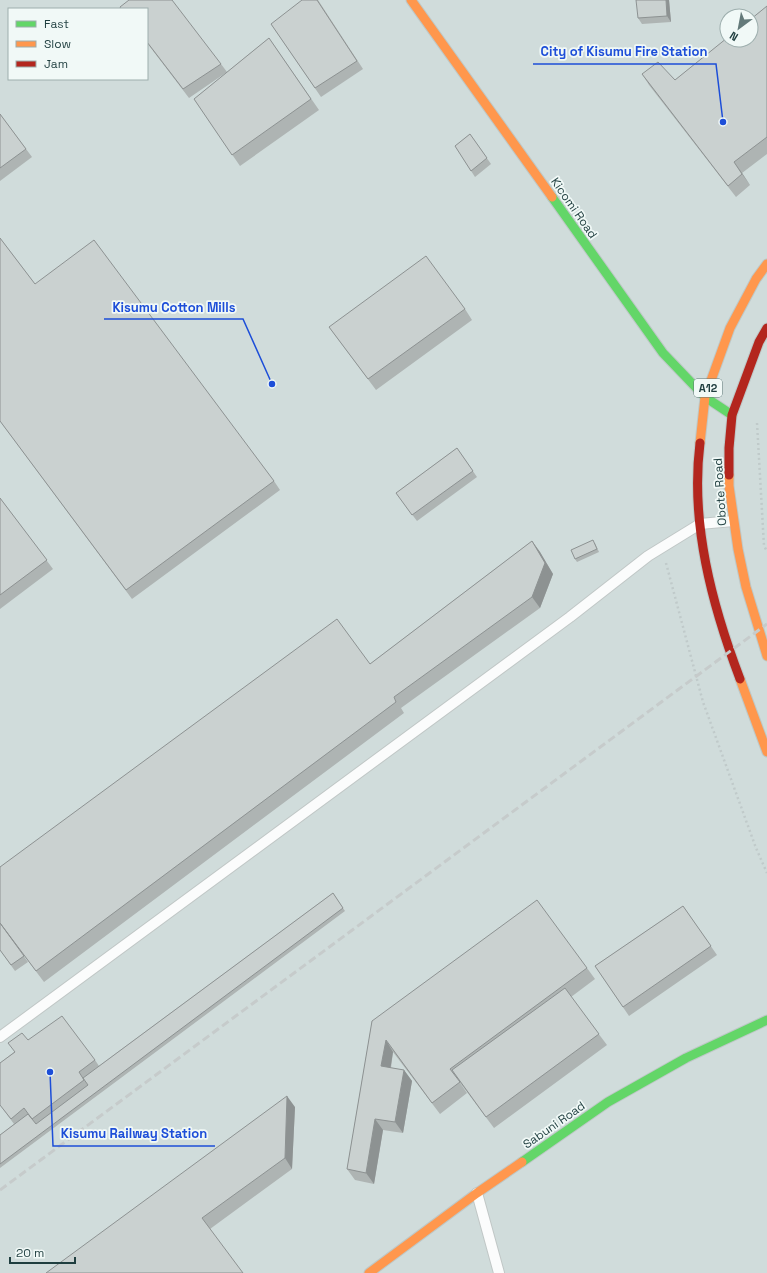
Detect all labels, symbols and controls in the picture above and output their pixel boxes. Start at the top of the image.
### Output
legend [8,8,148,80]
north arrow [719,8,759,48]
text: Fast [44,16,69,32]
text: N [727,29,741,44]
text: Slow [44,36,71,52]
callout: City of Kisumu Fire Station [533,39,716,64]
text: City of Kisumu Fire Station [541,43,707,60]
text: Jam [44,56,68,72]
street label: Kicomi Road [547,174,601,242]
callout: Kisumu Cotton Mills [104,294,243,319]
text: Kisumu Cotton Mills [112,299,236,316]
road number: A12 [694,379,722,397]
street label: Obote Road [710,458,730,526]
street label: Sabuni Road [520,1098,588,1152]
callout: Kisumu Railway Station [53,1121,215,1146]
text: Kisumu Railway Station [61,1125,207,1142]
scale bar [10,1239,75,1265]
text: 20 m [16,1245,44,1261]

